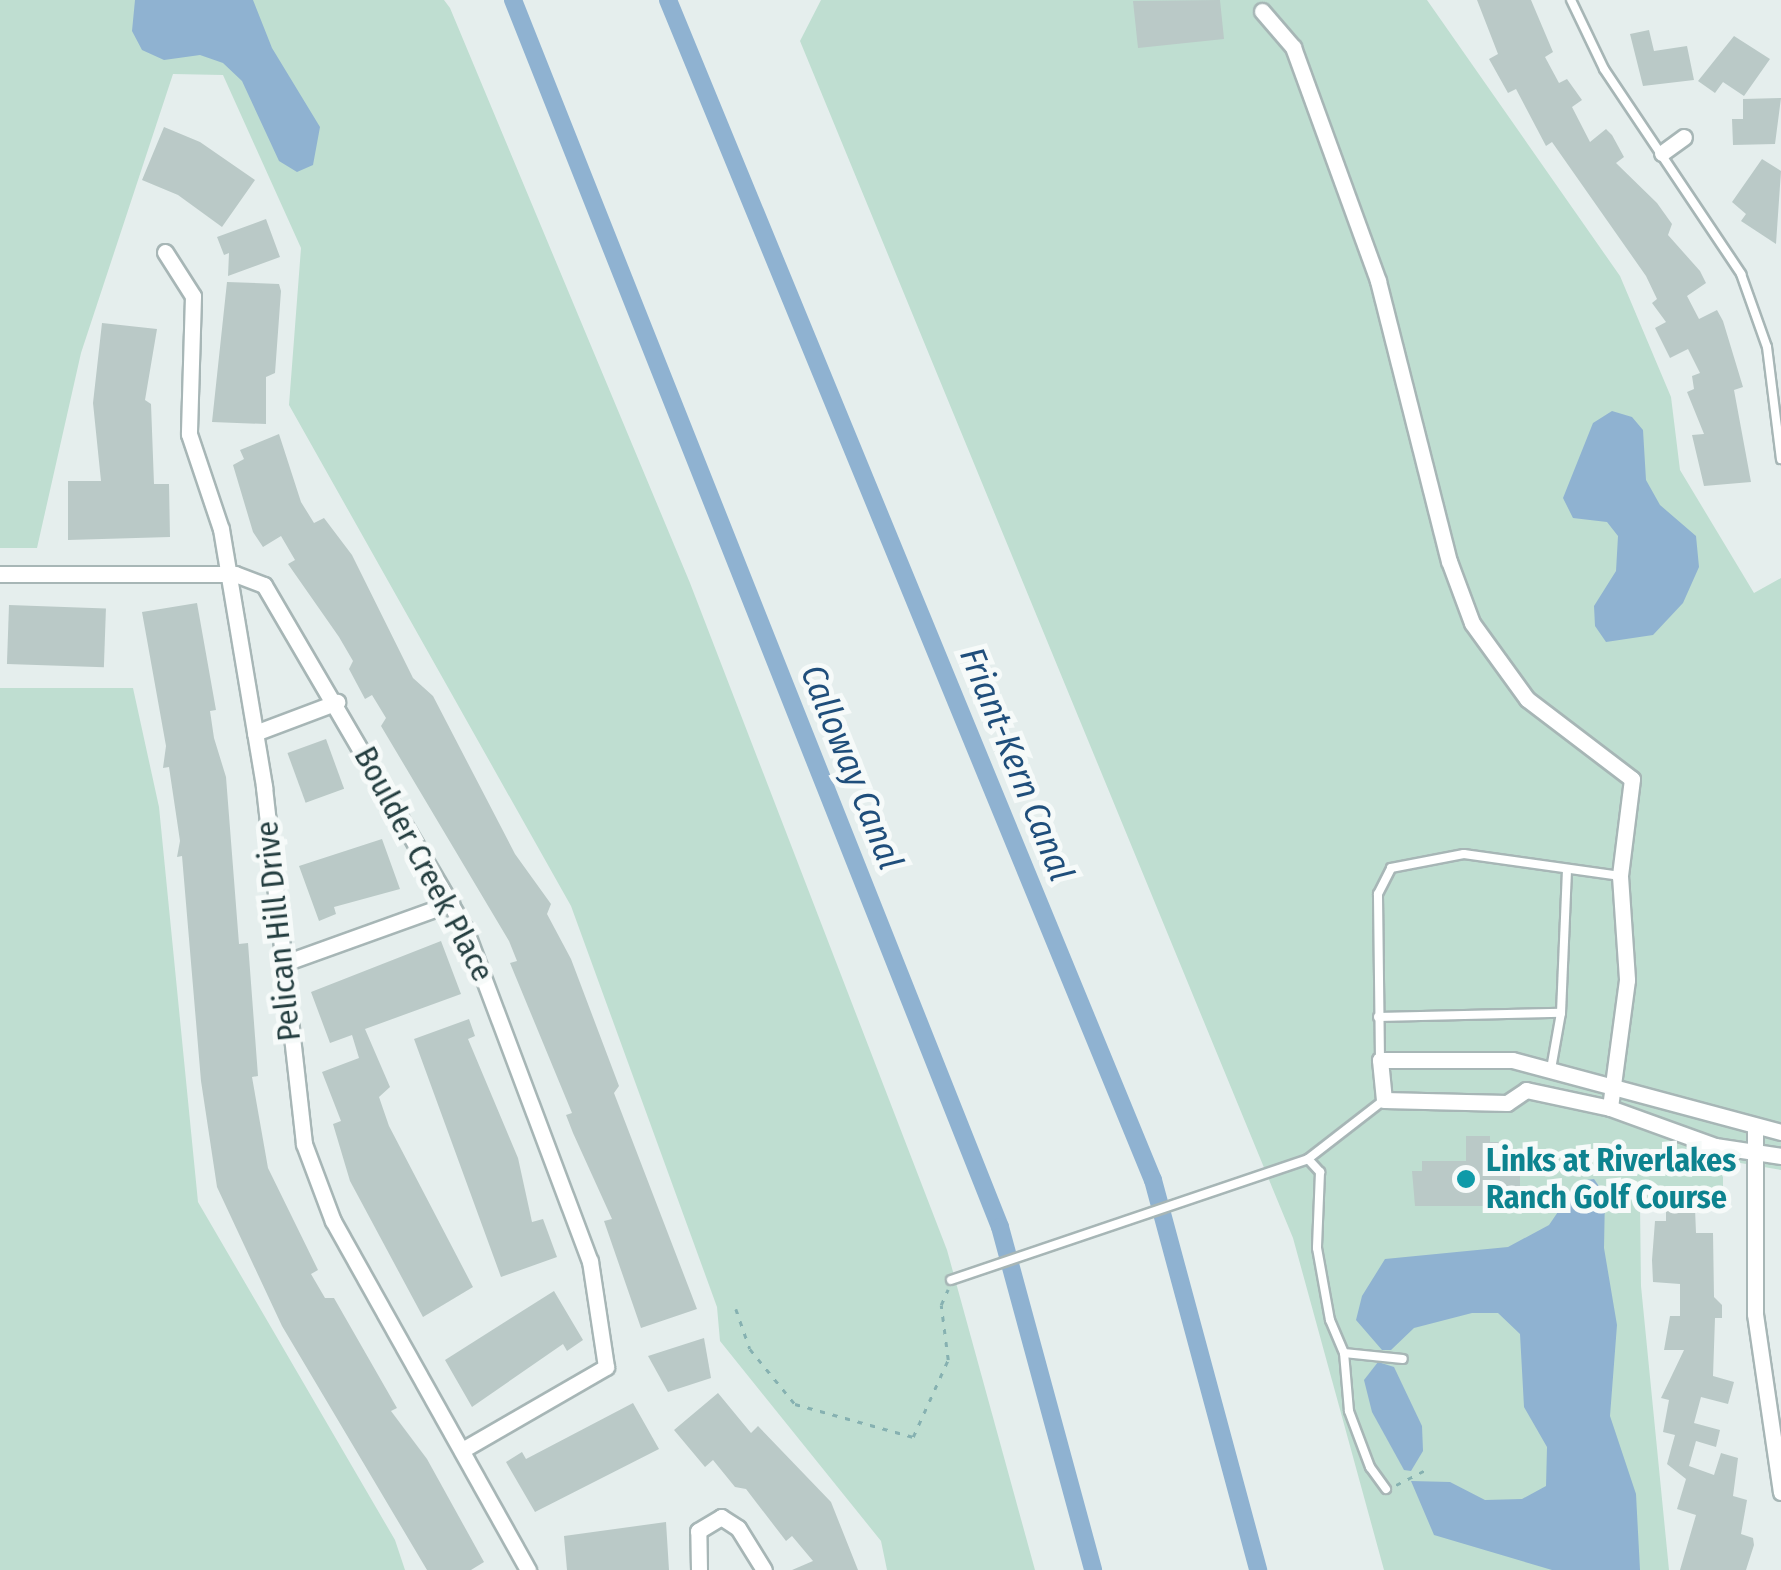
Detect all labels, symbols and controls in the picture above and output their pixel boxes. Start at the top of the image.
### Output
water label: Friant-Kern Canal [951,641,1083,887]
water label: Calloway Canal [792,659,912,875]
street label: Boulder Creek Place [346,740,502,988]
street label: Pelican Hill Drive [247,819,309,1043]
place label: Links at Riverlakes Ranch Golf Course [1486,1142,1736,1217]
marker: Links at Riverlakes Ranch Golf Course [1455,1168,1477,1190]

